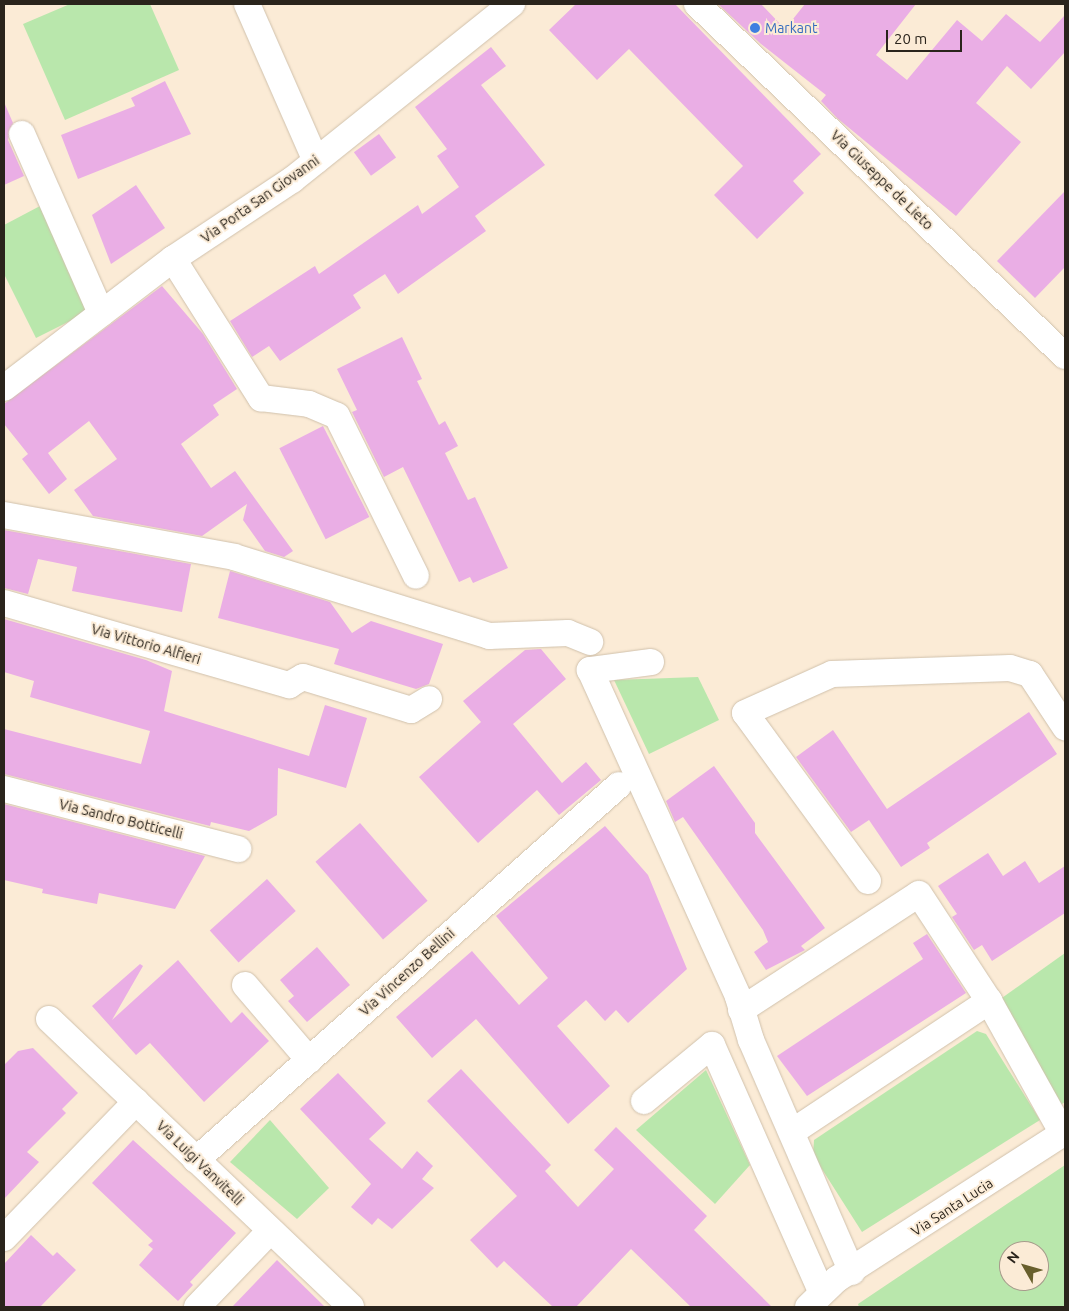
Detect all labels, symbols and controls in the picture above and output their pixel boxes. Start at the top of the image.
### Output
place label: Markant [765,20,817,36]
scale bar [889,20,965,52]
marker: Markant [749,22,761,34]
text: 20 m [894,30,927,47]
street label: Via Giuseppe de Lieto [827,127,937,233]
street label: Via Porta San Giovanni [198,152,322,246]
street label: Via Vittorio Alfieri [89,620,203,668]
street label: Via Sandro Botticelli [57,795,185,843]
street label: Via Vincenzo Bellini [356,925,458,1019]
street label: Via Luigi Vanvitelli [153,1117,247,1209]
street label: Via Santa Lucia [908,1174,996,1240]
north arrow [999,1241,1049,1291]
text: N [1003,1248,1022,1266]

